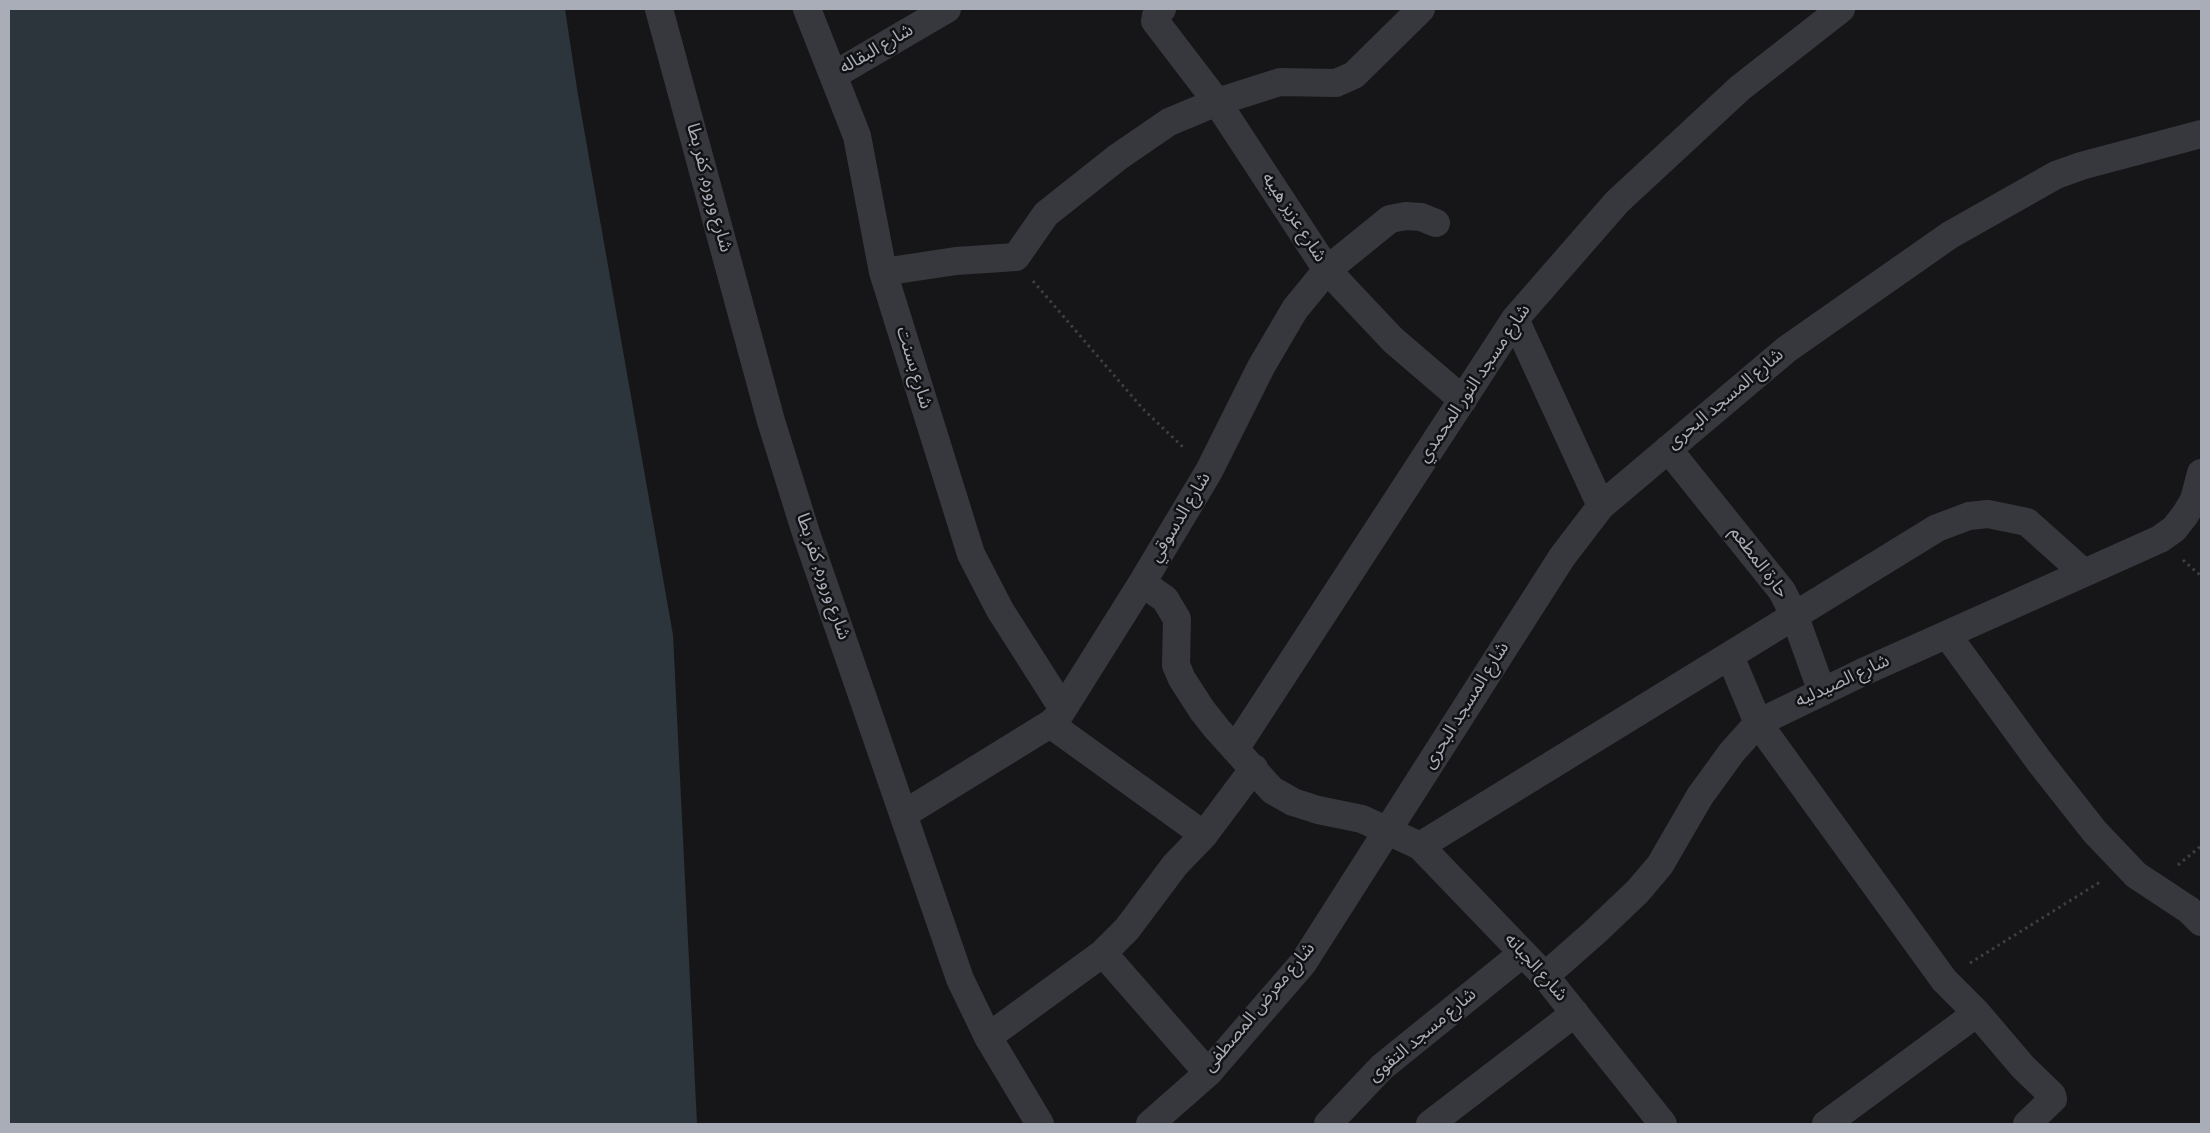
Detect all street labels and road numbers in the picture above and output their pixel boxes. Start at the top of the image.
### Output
street label: شارع البقاله [836,20,918,80]
street label: شارع وروره, كفر بطا [680,121,736,255]
street label: شارع عزيز هيبه [1256,169,1330,267]
street label: شارع مسجد النور المحمدي [1414,301,1536,467]
street label: شارع بسنت [890,324,936,412]
street label: شارع المسجد البحرى [1663,345,1789,455]
street label: شارع الدسوقي [1146,469,1216,567]
street label: شارع وروره, كفر بطا [790,511,854,643]
street label: حارة المطعم [1724,523,1792,603]
street label: شارع المسجد البحرى [1419,639,1515,773]
street label: شارع الصيدليه [1793,651,1893,713]
street label: شارع الجبانه [1499,930,1571,1006]
street label: شارع معرض المصطفى [1199,939,1321,1077]
street label: شارع مسجد التقوى [1364,984,1482,1088]

